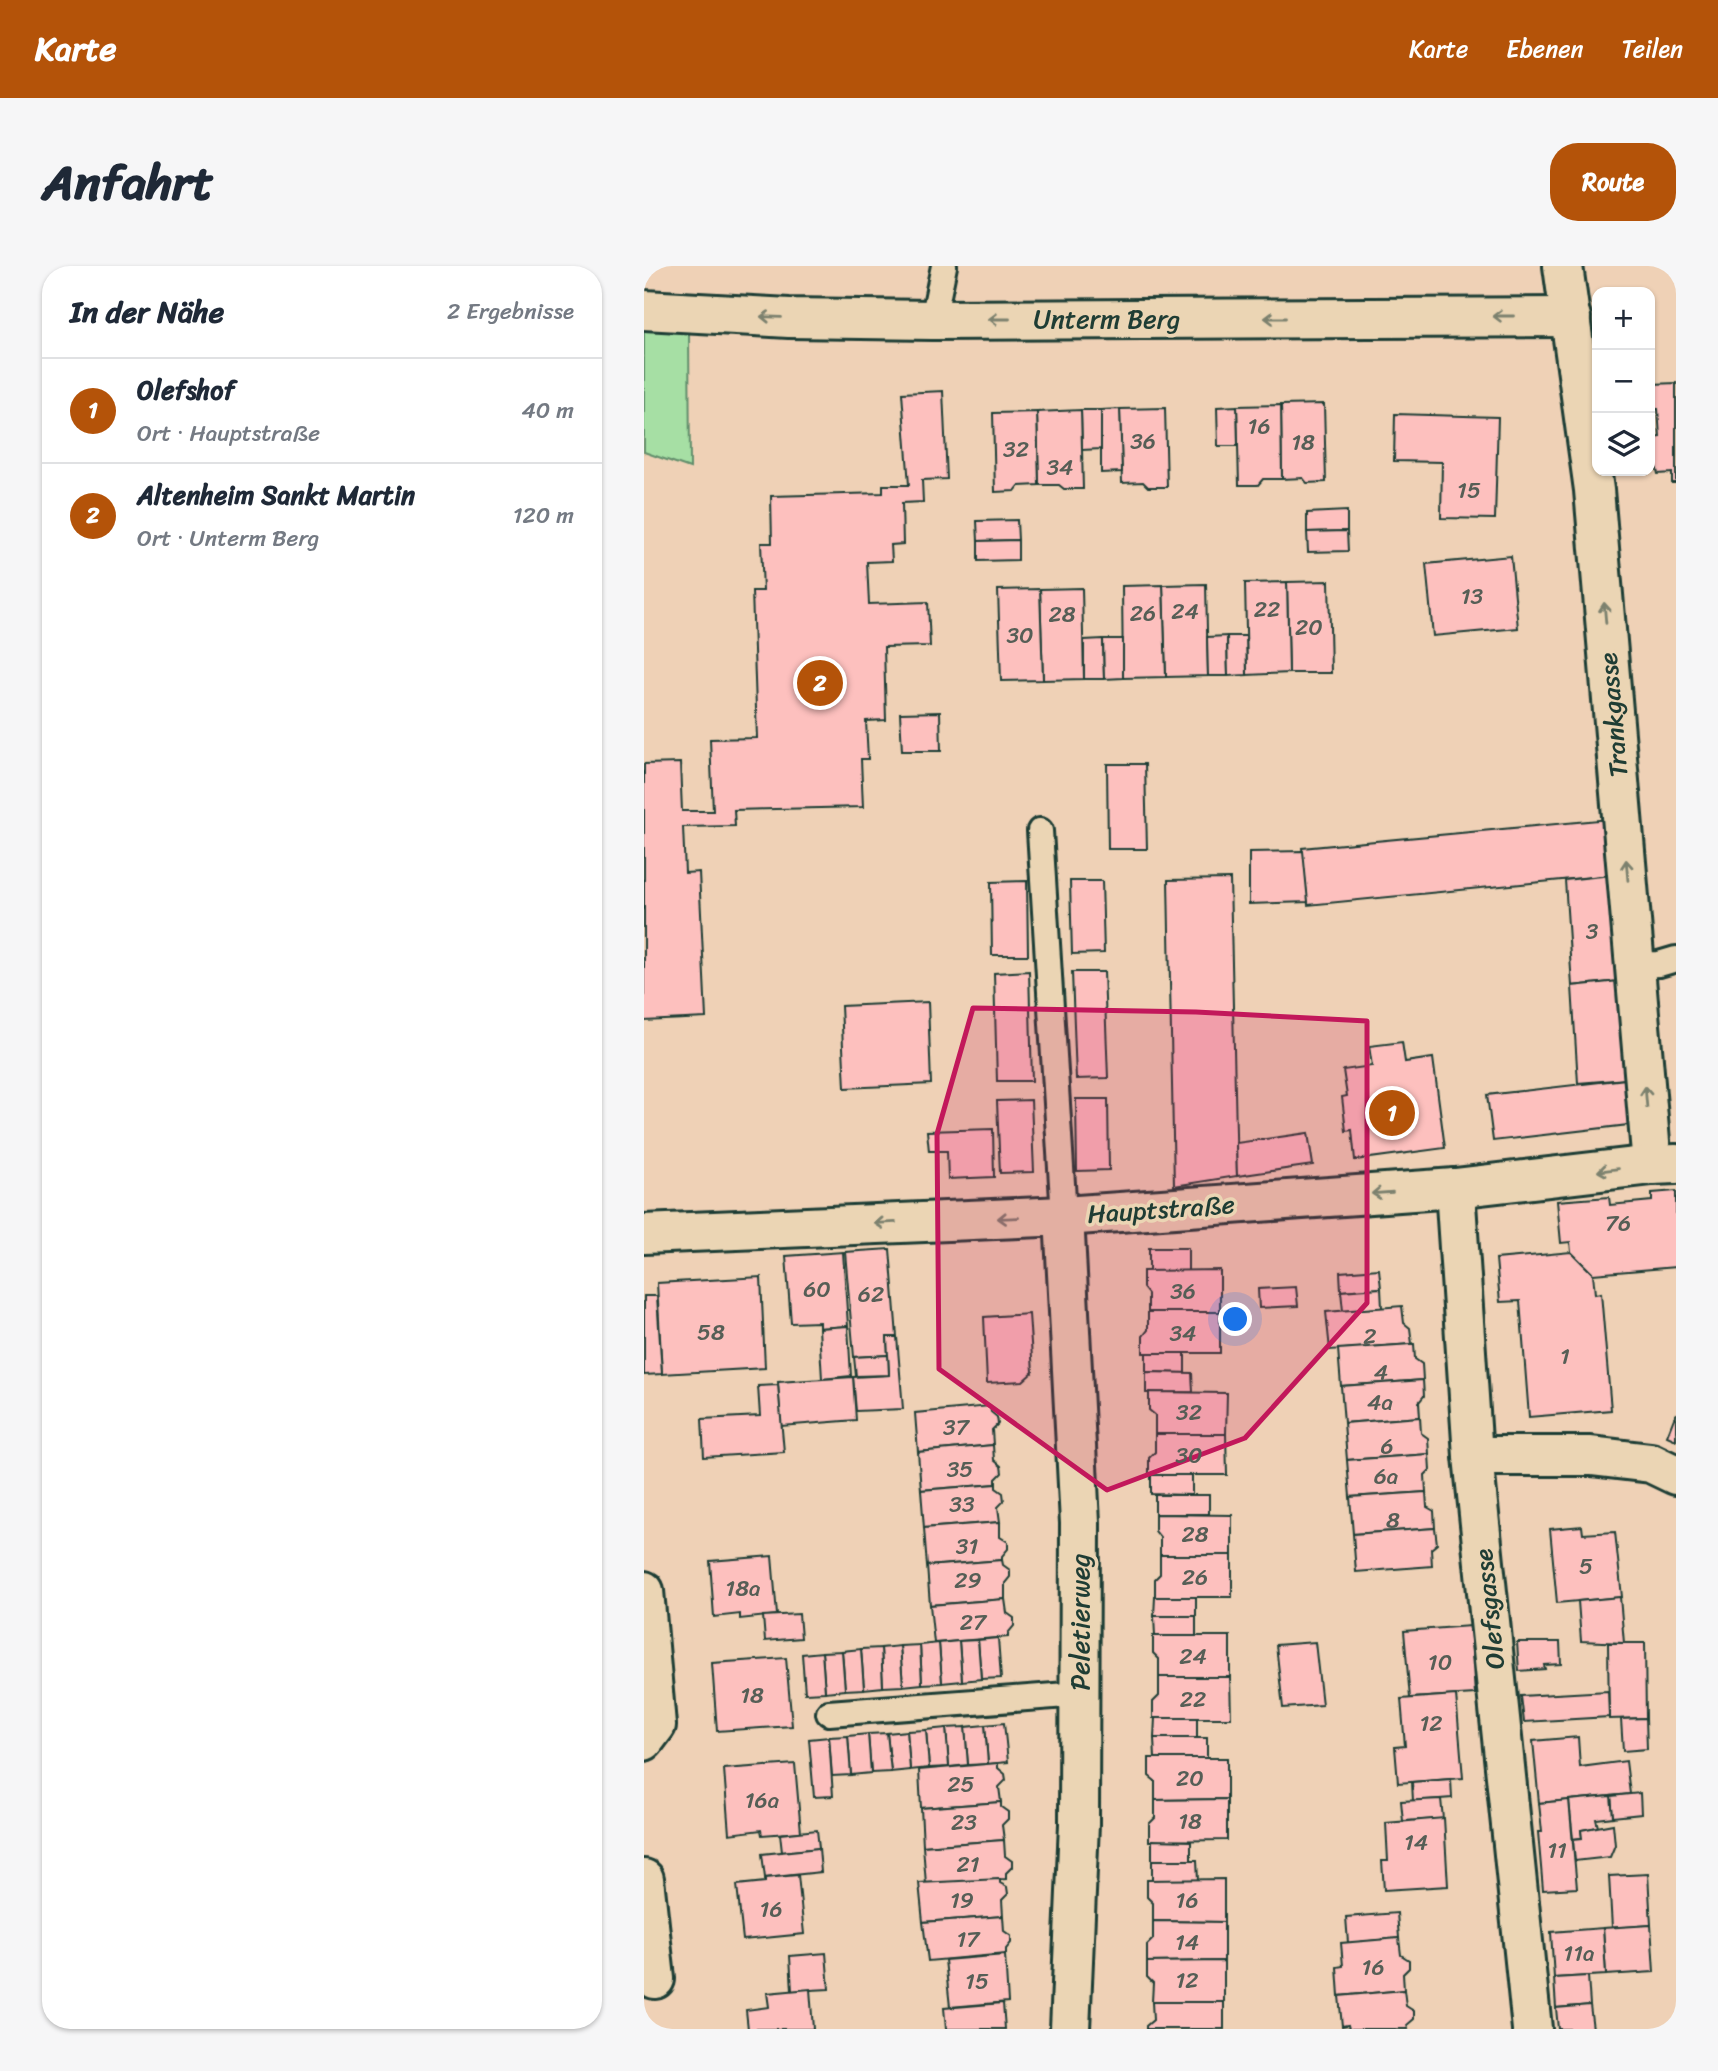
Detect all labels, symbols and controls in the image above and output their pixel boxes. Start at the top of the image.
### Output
text: Karte [35,20,117,78]
text: Karte [1409,28,1468,70]
text: Ebenen [1506,28,1584,70]
text: Teilen [1622,28,1683,70]
text: Anfahrt [42,139,214,226]
button: Route [1550,143,1676,221]
text: In der Nähe [70,285,224,339]
map controls [1592,287,1655,476]
button: + [1592,287,1655,350]
text: 2 Ergebnisse [447,291,574,332]
street label: Unterm Berg [1034,296,1180,342]
one-way arrow [1492,309,1515,323]
one-way arrow [760,311,783,324]
one-way arrow [1264,311,1287,325]
one-way arrow [988,312,1011,326]
button: − [1592,350,1655,413]
text: Olefshof [137,367,235,413]
text: 1 [88,390,98,431]
text: 40 m [521,390,574,431]
house number: 16 [1248,406,1270,447]
text: Ort · Hauptstraße [137,413,320,454]
button: layers [1592,413,1655,476]
house number: 36 [1130,421,1156,462]
house number: 18 [1291,422,1315,463]
house number: 32 [1003,429,1029,470]
house number: 34 [1046,447,1074,488]
house number: 15 [1457,470,1481,511]
text: Altenheim Sankt Martin [137,472,415,518]
text: 2 [86,495,100,536]
text: 120 m [513,495,574,536]
text: Ort · Unterm Berg [137,518,319,559]
house number: 13 [1461,576,1484,617]
house number: 22 [1254,589,1280,630]
house number: 24 [1171,591,1199,632]
house number: 26 [1130,593,1156,634]
house number: 28 [1048,594,1076,635]
one-way arrow [1598,602,1611,624]
house number: 20 [1295,607,1323,648]
house number: 30 [1006,615,1034,656]
street label: Trankgasse [1585,650,1641,779]
pin: 2 [797,657,843,709]
one-way arrow [1620,859,1633,882]
house number: 3 [1586,911,1599,952]
one-way arrow [1639,1086,1652,1109]
pin: 1 [1369,1087,1415,1139]
one-way arrow [1597,1164,1620,1177]
street label: Hauptstraße [1086,1181,1236,1237]
one-way arrow [1371,1187,1394,1200]
house number: 76 [1605,1203,1631,1244]
one-way arrow [997,1211,1020,1224]
one-way arrow [874,1216,897,1229]
house number: 60 [803,1269,831,1310]
house number: 36 [1170,1271,1196,1312]
house number: 62 [858,1274,884,1315]
your location [1218,1302,1252,1336]
house number: 58 [697,1312,725,1353]
house number: 34 [1169,1313,1197,1354]
house number: 2 [1363,1316,1377,1357]
house number: 1 [1560,1336,1570,1377]
house number: 4 [1374,1352,1388,1393]
house number: 4a [1367,1382,1393,1423]
house number: 32 [1176,1392,1202,1433]
house number: 37 [943,1407,971,1448]
house number: 6 [1380,1426,1394,1467]
house number: 30 [1175,1435,1203,1476]
house number: 35 [947,1449,973,1490]
house number: 6a [1374,1456,1398,1497]
house number: 33 [949,1484,975,1525]
house number: 8 [1386,1500,1400,1541]
house number: 28 [1181,1514,1209,1555]
house number: 31 [956,1526,978,1567]
street label: Olefsgasse [1460,1546,1518,1672]
house number: 5 [1579,1546,1593,1587]
street label: Peletierweg [1057,1554,1103,1690]
house number: 26 [1182,1557,1208,1598]
house number: 29 [954,1560,982,1601]
house number: 18a [725,1568,761,1609]
house number: 27 [960,1602,988,1643]
house number: 24 [1179,1636,1207,1677]
house number: 10 [1428,1642,1452,1683]
house number: 18 [740,1675,764,1716]
house number: 22 [1180,1679,1206,1720]
house number: 12 [1419,1703,1443,1744]
house number: 20 [1176,1758,1204,1799]
house number: 25 [947,1764,975,1805]
house number: 16a [745,1780,779,1821]
house number: 18 [1178,1801,1202,1842]
house number: 23 [951,1802,977,1843]
house number: 14 [1404,1822,1428,1863]
house number: 11 [1547,1830,1567,1871]
house number: 21 [956,1844,980,1885]
house number: 19 [950,1880,974,1921]
house number: 16 [1176,1880,1198,1921]
house number: 16 [760,1889,782,1930]
house number: 17 [957,1919,981,1960]
house number: 14 [1175,1922,1199,1963]
house number: 11a [1563,1933,1595,1974]
house number: 16 [1362,1947,1384,1988]
house number: 12 [1175,1960,1199,2001]
house number: 15 [965,1961,989,2002]

